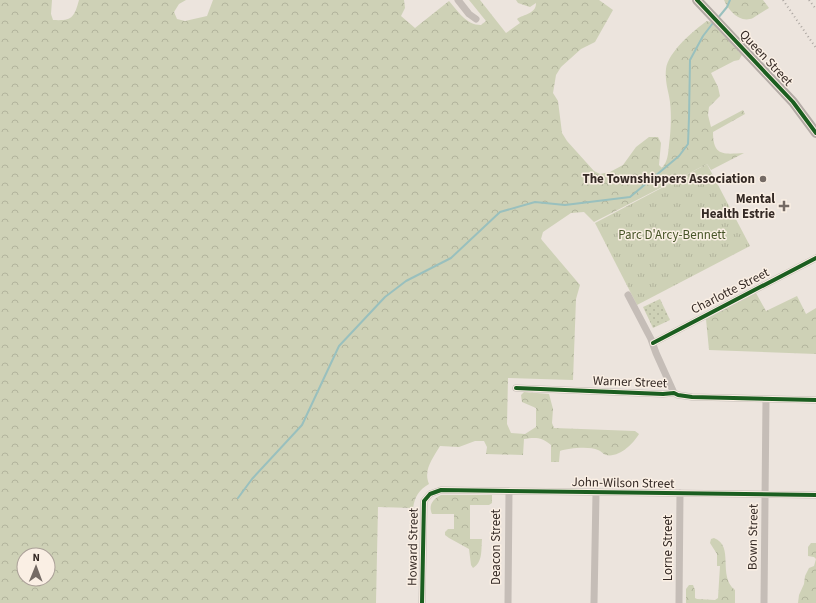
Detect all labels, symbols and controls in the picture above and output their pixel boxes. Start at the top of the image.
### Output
street label: Queen Street [735,26,797,90]
place label: The Townshippers Association [582,170,755,188]
marker: The Townshippers Association [758,174,768,184]
place label: Mental Health Estrie [701,190,775,223]
marker: Mental Health Estrie [778,200,790,212]
park label: Parc D'Arcy-Bennett [618,226,726,244]
street label: Charlotte Street [688,263,773,318]
street label: Warner Street [593,372,668,392]
street label: John-Wilson Street [571,473,675,493]
street label: Bown Street [743,503,763,570]
street label: Howard Street [403,507,423,586]
street label: Deacon Street [487,508,505,585]
street label: Lorne Street [659,514,677,581]
north arrow [16,547,56,587]
text: N [32,550,40,565]

